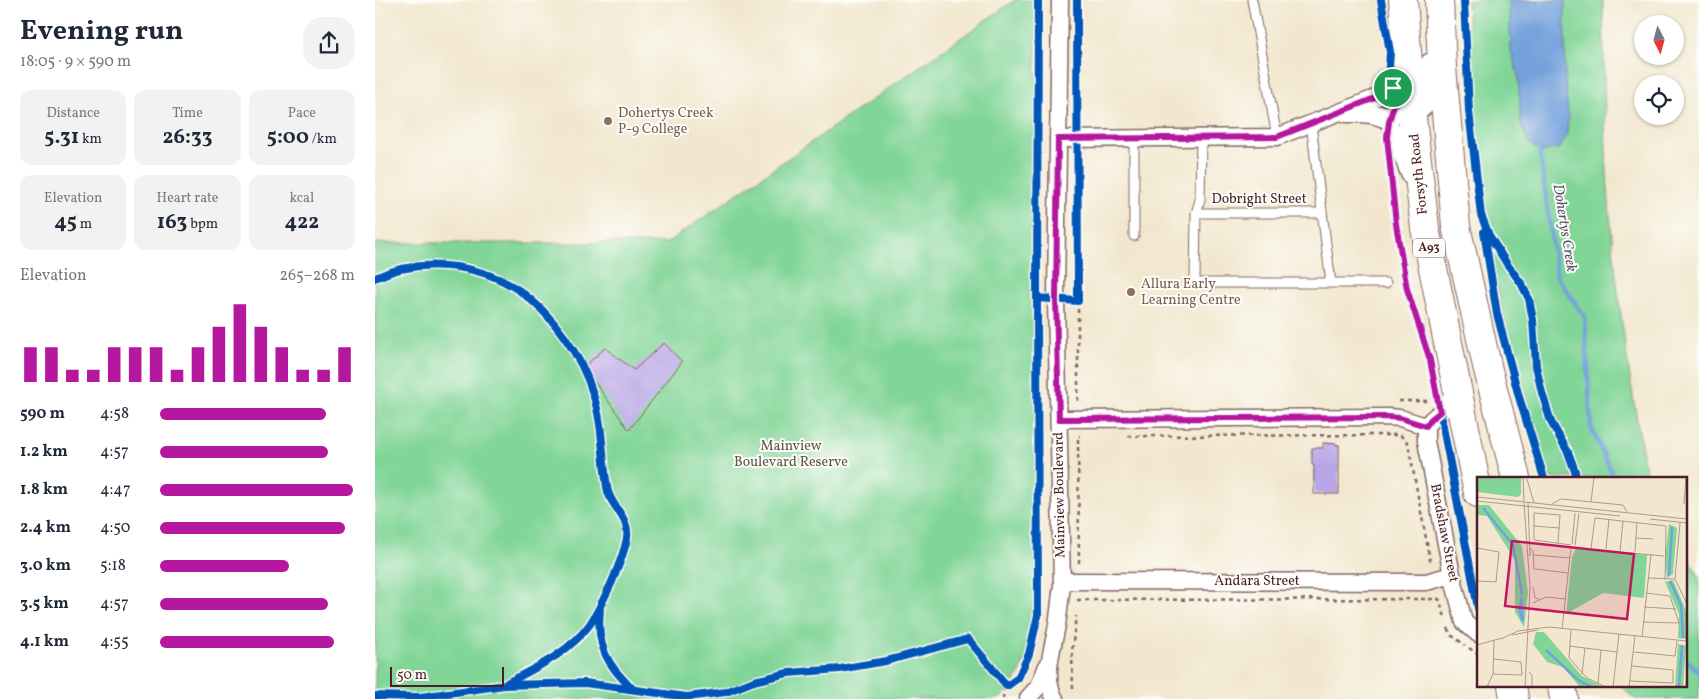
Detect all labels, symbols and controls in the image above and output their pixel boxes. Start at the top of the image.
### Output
text: Evening run [20,12,184,51]
north arrow [1634,15,1684,65]
map controls [1634,15,1684,125]
button: share [303,17,355,69]
text: 18:05 · 9 × 590 m [20,51,131,73]
pin [1372,67,1414,109]
icon: arrive [1379,74,1407,102]
button: locate [1634,75,1684,125]
text: Distance [46,104,100,123]
text: Time [172,104,203,123]
text: Pace [288,104,316,123]
place label: Dohertys Creek P-9 College [618,104,714,139]
marker: Dohertys Creek P-9 College [602,115,614,127]
text: 5.31 [44,123,79,152]
text: 26:33 [163,123,212,152]
text: 5:00 [267,123,309,152]
text: km [79,130,102,149]
text: /km [309,130,337,149]
street label: Forsyth Road [1405,132,1433,215]
water label: Dohertys Creek [1547,182,1581,274]
text: Elevation [44,189,102,208]
text: Heart rate [157,189,218,208]
text: kcal [289,189,314,208]
street label: Dobright Street [1211,190,1307,209]
text: 45 [54,208,77,237]
text: 163 [157,208,187,237]
text: 422 [285,208,319,237]
text: m [77,215,92,234]
text: bpm [187,215,218,234]
road number: A93 [1413,238,1445,258]
text: Elevation [20,265,87,287]
text: 265–268 m [279,265,355,287]
place label: Allura Early Learning Centre [1141,275,1241,310]
marker: Allura Early Learning Centre [1125,286,1137,298]
text: 590 m [20,403,65,425]
text: 4:58 [100,403,129,425]
street label: Mainview Boulevard [1049,432,1071,558]
park label: Mainview Boulevard Reserve [734,437,848,472]
text: 1.2 km [20,441,68,463]
text: 4:57 [100,441,129,463]
inset map [1477,477,1687,686]
text: 1.8 km [20,479,68,501]
text: 4:47 [100,479,131,501]
street label: Bradshaw Street [1425,482,1463,584]
text: 2.4 km [20,517,71,539]
text: 4:50 [100,517,130,539]
text: 3.0 km [20,555,71,577]
text: 5:18 [100,555,126,577]
street label: Andara Street [1214,572,1300,591]
text: 3.5 km [20,593,69,615]
text: 4:57 [100,593,129,615]
text: 4.1 km [20,631,69,653]
text: 4:55 [100,631,129,653]
scale bar [390,664,504,687]
text: 50 m [397,666,427,685]

